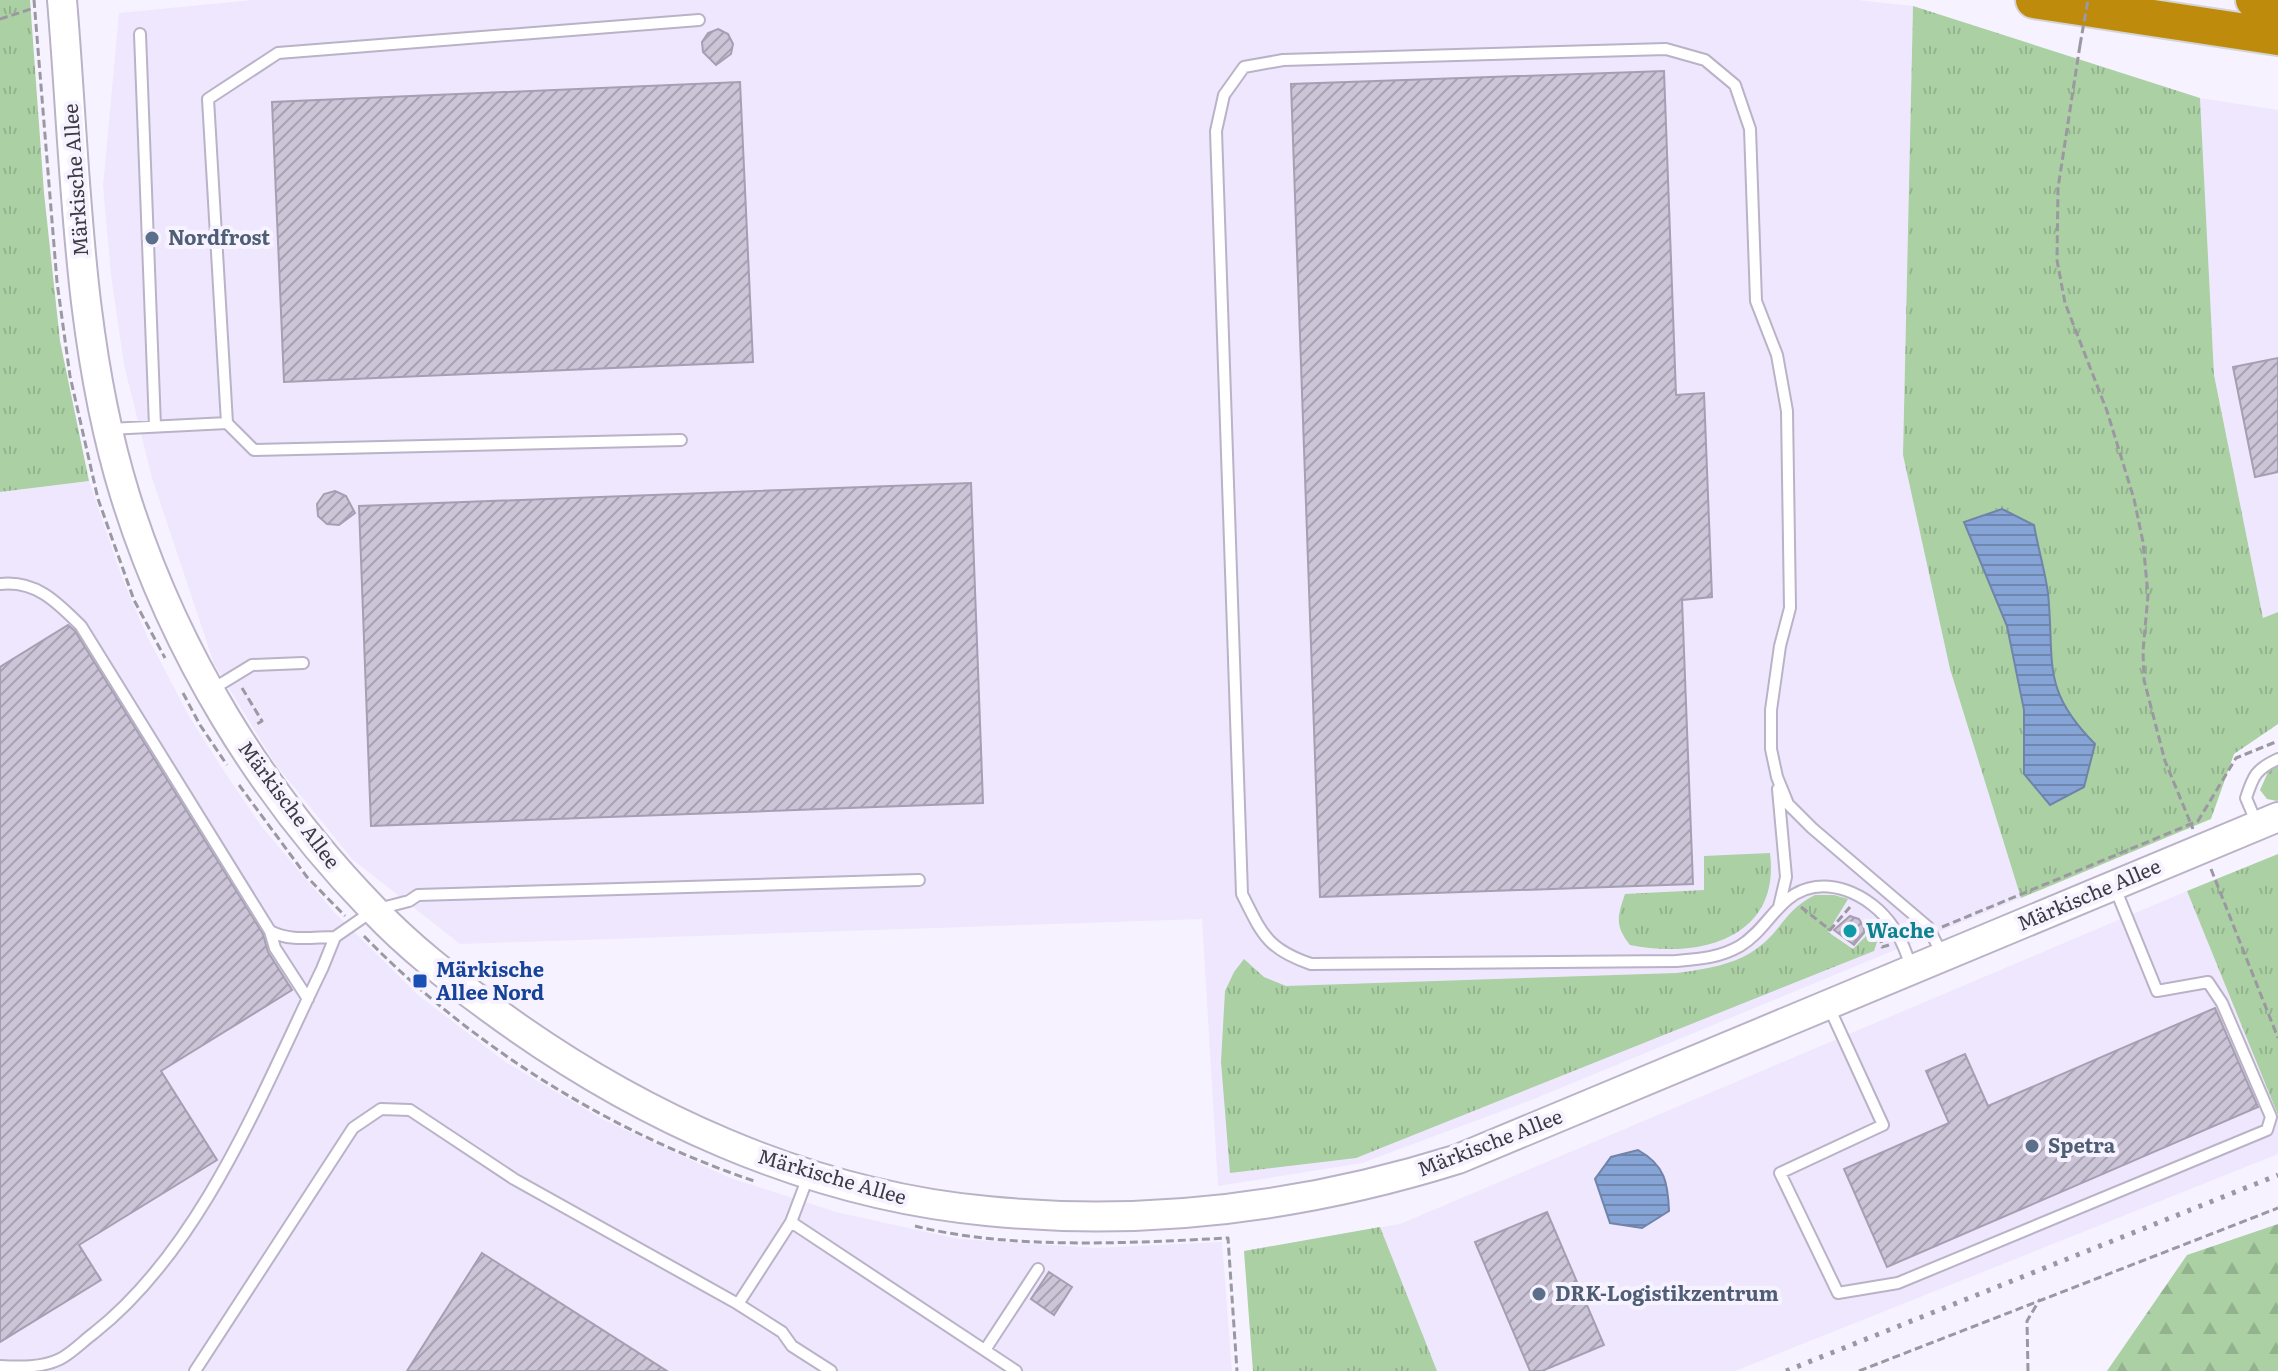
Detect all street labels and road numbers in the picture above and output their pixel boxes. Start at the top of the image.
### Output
street label: Märkische Allee [54,103,94,258]
street label: Märkische Allee [233,734,349,874]
street label: Märkische Allee [2012,849,2165,937]
street label: Märkische Allee [1412,1100,1566,1183]
street label: Märkische Allee [755,1140,910,1211]

